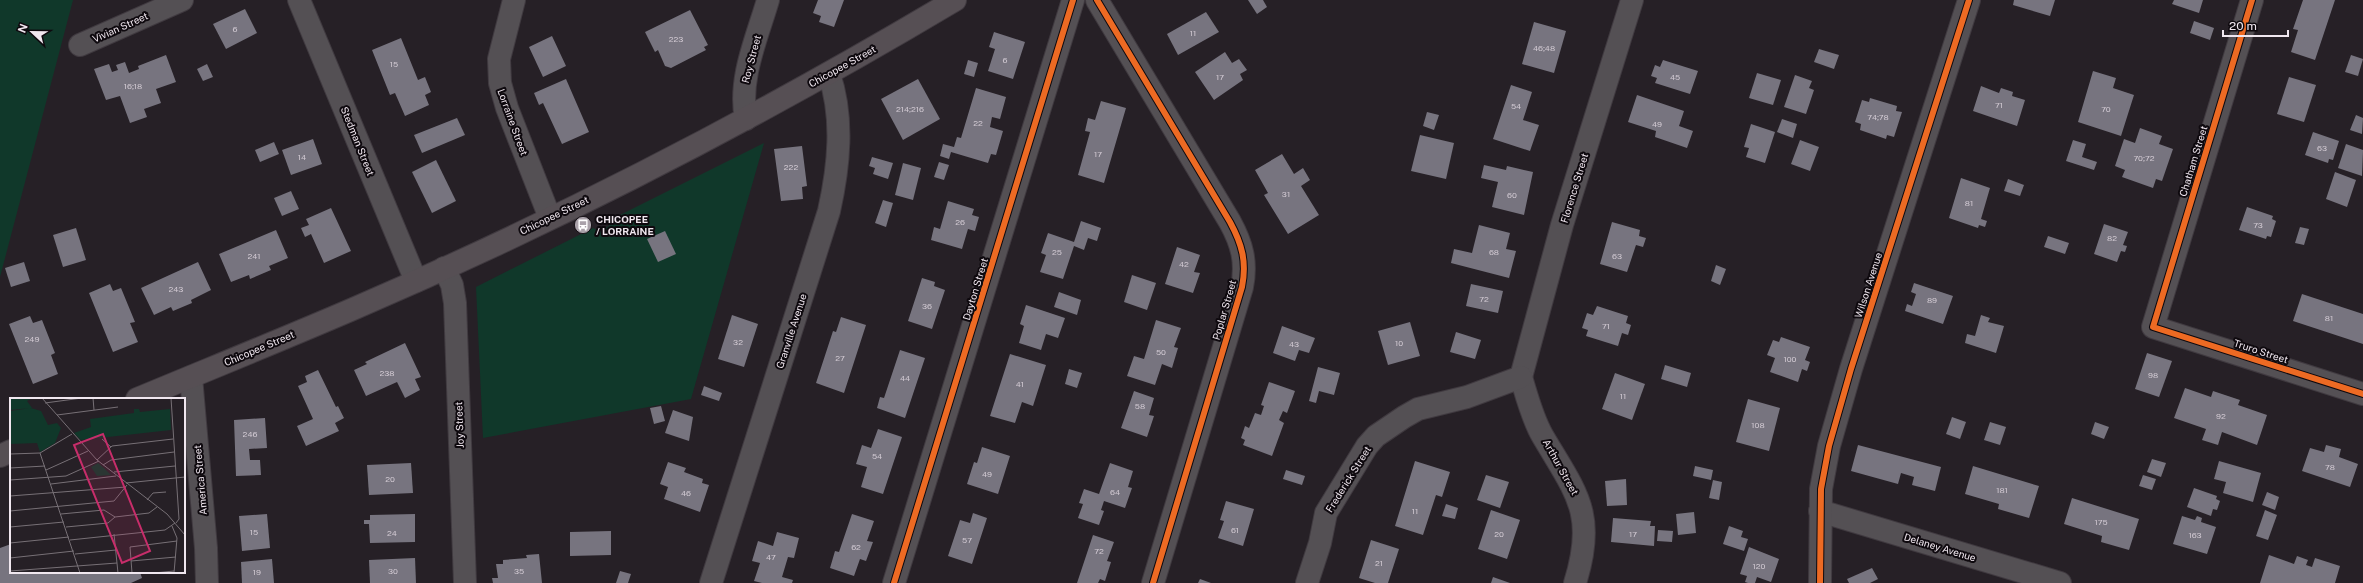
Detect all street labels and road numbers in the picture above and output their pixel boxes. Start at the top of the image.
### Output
street label: Vivian Street [90,9,150,45]
street label: Roy Street [739,34,763,84]
street label: Chicopee Street [806,43,878,89]
street label: Lorraine Street [495,87,531,157]
street label: Stedman Street [339,105,377,177]
street label: Chatham Street [2177,124,2210,198]
street label: Florence Street [1558,152,1590,224]
street label: Chicopee Street [518,193,590,237]
street label: Wilson Avenue [1852,250,1884,319]
street label: Dayton Street [960,256,990,322]
street label: Poplar Street [1210,278,1238,341]
street label: Granville Avenue [773,292,809,370]
street label: Chicopee Street [222,328,296,368]
street label: Truro Street [2232,337,2290,365]
street label: Joy Street [452,401,466,448]
street label: Arthur Street [1541,437,1581,497]
street label: Frederick Street [1323,443,1373,514]
street label: America Street [191,444,209,516]
street label: Delaney Avenue [1903,530,1978,564]

